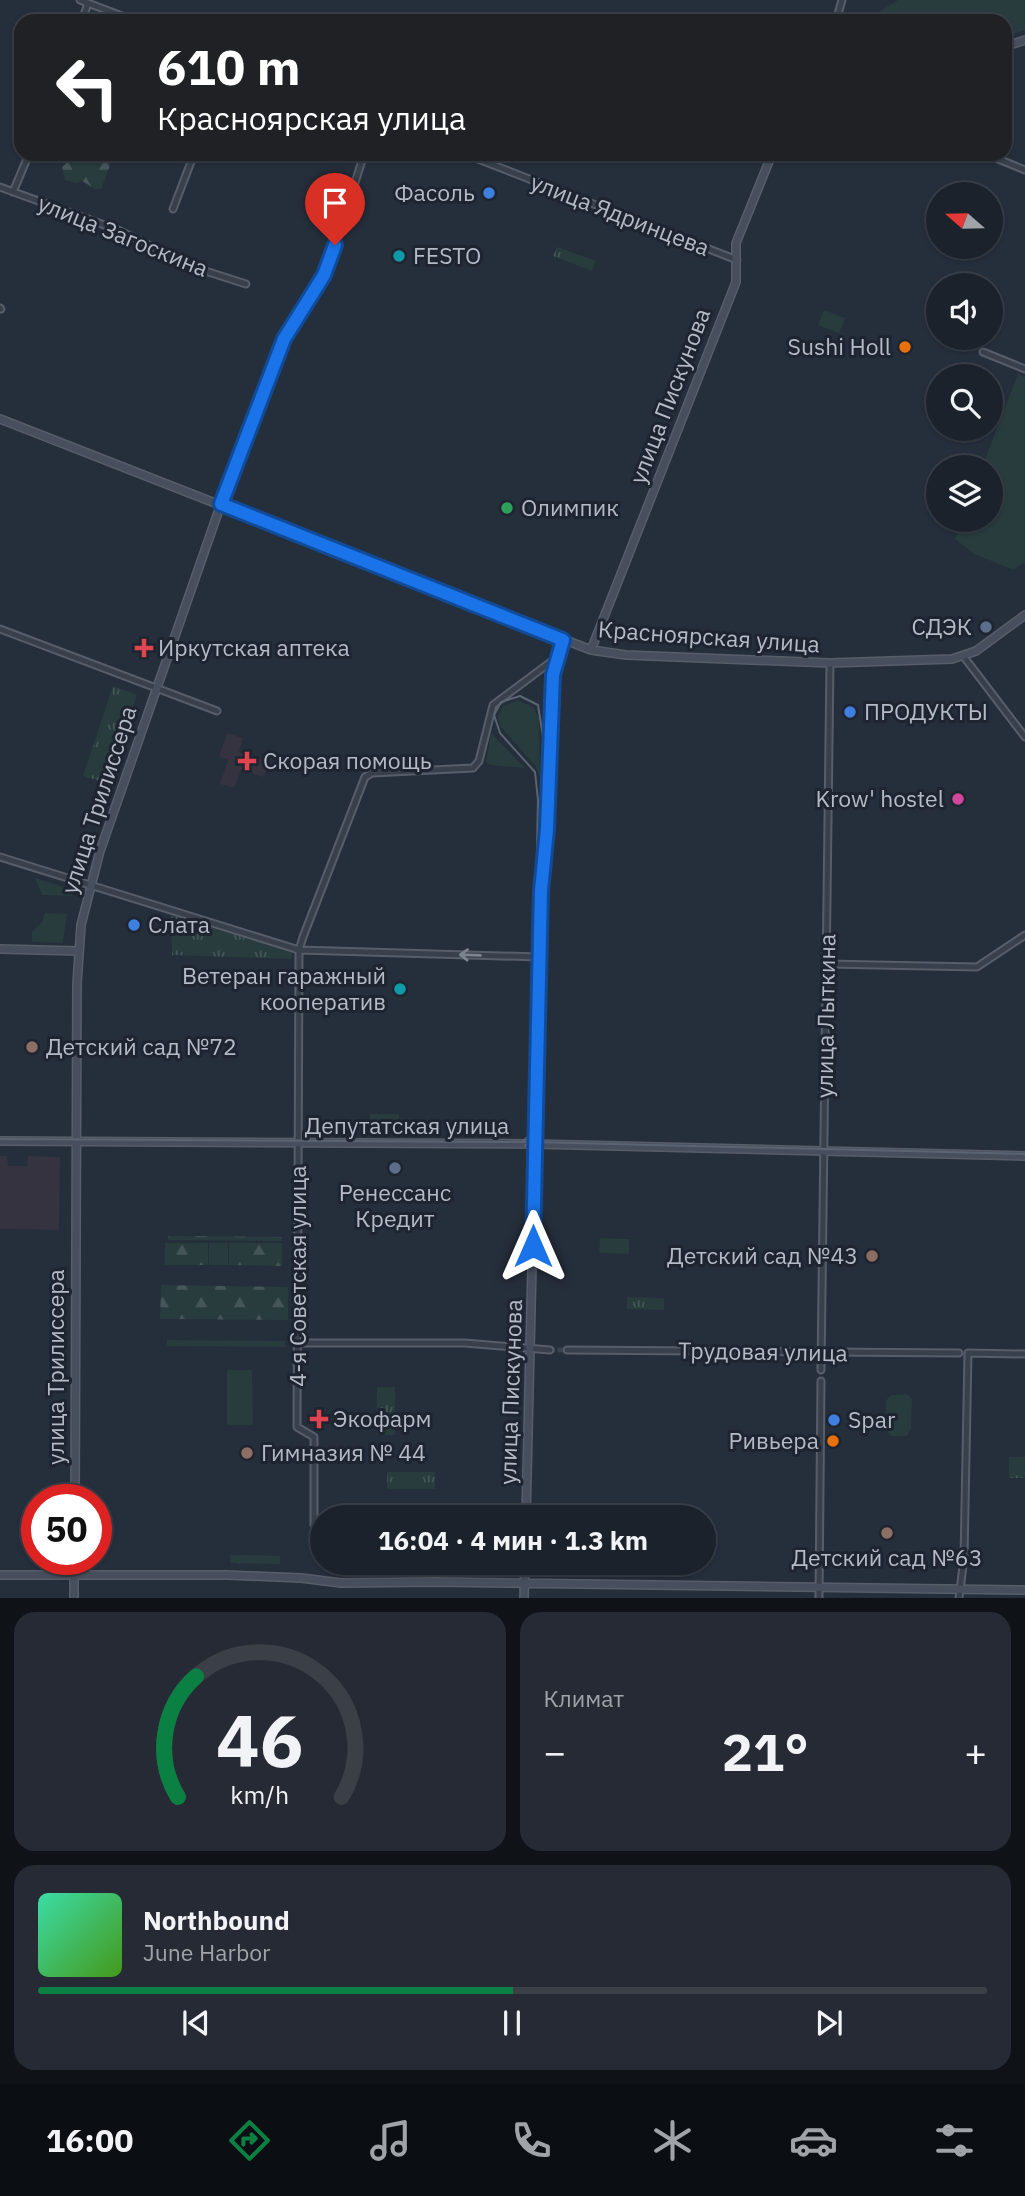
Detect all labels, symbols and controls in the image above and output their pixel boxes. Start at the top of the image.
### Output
text: 610 m [157,35,301,98]
icon: left [42,42,133,133]
text: Красноярская улица [157,97,466,139]
street label: улица Ядринцева [527,166,714,262]
pin [305,173,365,245]
place label: Фасоль [394,177,475,207]
north arrow [926,182,1003,259]
map controls [926,182,1003,532]
icon: arrive [316,184,354,222]
marker: Фасоль [481,185,497,201]
street label: улица Загоскина [34,187,213,283]
place label: FESTO [413,240,481,270]
marker: FESTO [391,248,407,264]
button: sound [926,273,1003,350]
street label: улица Пискунова [622,304,716,488]
place label: Sushi Holl [788,331,891,361]
marker: Sushi Holl [897,339,913,355]
button: search [926,364,1003,441]
button: layers [926,455,1003,532]
place label: Олимпик [521,492,619,522]
marker: Олимпик [499,500,515,516]
place label: СДЭК [911,611,972,641]
street label: Красноярская улица [597,613,821,659]
marker: СДЭК [978,619,994,635]
place label: Иркутская аптека [158,632,350,662]
marker: Иркутская аптека [136,640,152,656]
place label: ПРОДУКТЫ [864,696,988,726]
street label: улица Трилиссера [54,702,143,897]
marker: ПРОДУКТЫ [842,704,858,720]
place label: Скорая помощь [263,745,432,775]
marker: Скорая помощь [237,751,257,771]
place label: Krow' hostel [816,783,944,813]
marker: Krow' hostel [950,791,966,807]
place label: Слата [148,909,210,939]
marker: Слата [126,917,142,933]
street label: улица Лыткина [809,934,841,1098]
one-way arrow [459,948,482,962]
place label: Ветеран гаражный кооператив [182,960,386,1016]
marker: Ветеран гаражный кооператив [392,981,408,997]
place label: Детский сад №72 [46,1031,237,1061]
marker: Детский сад №72 [24,1039,40,1055]
street label: Депутатская улица [305,1110,509,1140]
marker: Ренессанс Кредит [387,1160,403,1176]
street label: 4-я Советская улица [282,1165,312,1387]
place label: Ренессанс Кредит [339,1177,451,1233]
position arrow [496,1209,570,1283]
place label: Детский сад №43 [667,1240,858,1270]
marker: Детский сад №43 [864,1248,880,1264]
street label: улица Трилиссера [40,1269,70,1465]
street label: улица Пискунова [492,1299,528,1485]
street label: Трудовая улица [678,1335,848,1367]
place label: Экофарм [333,1403,432,1433]
place label: Spar [848,1404,896,1434]
marker: Экофарм [311,1411,327,1427]
marker: Spar [826,1412,842,1428]
place label: Ривьера [728,1425,819,1455]
marker: Ривьера [825,1433,841,1449]
place label: Гимназия № 44 [261,1437,426,1467]
marker: Гимназия № 44 [239,1445,255,1461]
speed limit sign: 50 [21,1484,112,1575]
text: 16:04 · 4 мин · 1.3 km [378,1523,648,1557]
marker: Детский сад №63 [879,1525,895,1541]
place label: Детский сад №63 [792,1542,982,1572]
text: Климат [544,1683,624,1713]
text: 46 [216,1693,303,1788]
text: 21° [722,1718,809,1785]
text: − [544,1727,566,1776]
text: + [964,1727,987,1776]
text: km/h [230,1778,289,1811]
text: Northbound [143,1903,290,1937]
text: June Harbor [143,1937,271,1967]
icon: previous [177,2004,215,2042]
icon: pause [493,2004,531,2042]
icon: next [810,2004,848,2042]
icon: directions [225,2116,274,2165]
icon: music [366,2116,415,2165]
icon: phone [507,2116,556,2165]
icon: climate [648,2116,697,2165]
icon: car [789,2116,838,2165]
icon: filters [930,2116,979,2165]
text: 16:00 [46,2119,133,2161]

